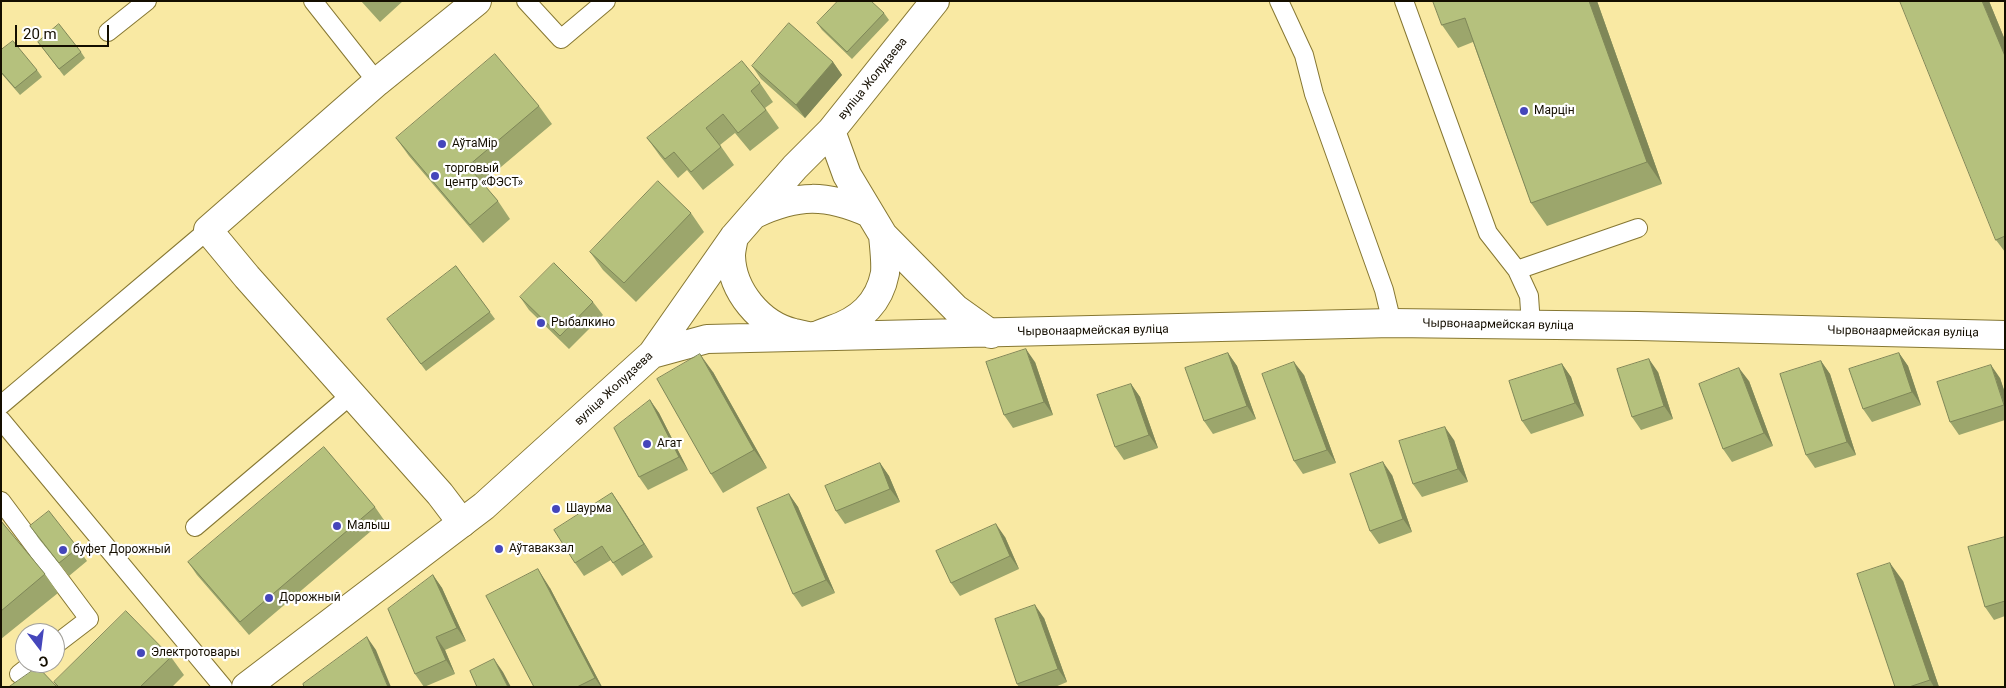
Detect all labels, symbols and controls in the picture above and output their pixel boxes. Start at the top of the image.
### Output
scale bar [18,15,111,47]
text: 20 m [23,25,57,43]
street label: вуліца Жолудзева [835,35,911,123]
place label: Марцін [1534,104,1575,118]
marker: Марцін [1518,105,1530,117]
place label: АўтаМір [452,137,498,151]
marker: АўтаМір [436,138,448,150]
place label: торговый центр «ФЭСТ» [445,162,523,190]
marker: торговый центр «ФЭСТ» [429,170,441,182]
place label: Рыбалкино [551,316,615,330]
street label: Чырвонаармейская вуліца [1422,316,1574,334]
marker: Рыбалкино [535,317,547,329]
street label: Чырвонаармейская вуліца [1017,322,1169,340]
street label: Чырвонаармейская вуліца [1827,323,1979,341]
street label: вуліца Жолудзева [572,349,656,429]
place label: Агат [657,437,682,451]
marker: Агат [641,438,653,450]
place label: Шаурма [566,502,612,516]
marker: Шаурма [550,503,562,515]
place label: Малыш [347,519,390,533]
marker: Малыш [331,520,343,532]
place label: Аўтавакзал [509,542,574,556]
place label: буфет Дорожный [73,543,171,557]
marker: Аўтавакзал [493,543,505,555]
marker: буфет Дорожный [57,544,69,556]
place label: Дорожный [279,591,341,605]
marker: Дорожный [263,592,275,604]
north arrow [15,623,65,673]
place label: Электротовары [151,646,240,660]
marker: Электротовары [135,647,147,659]
text: С [37,653,50,670]

